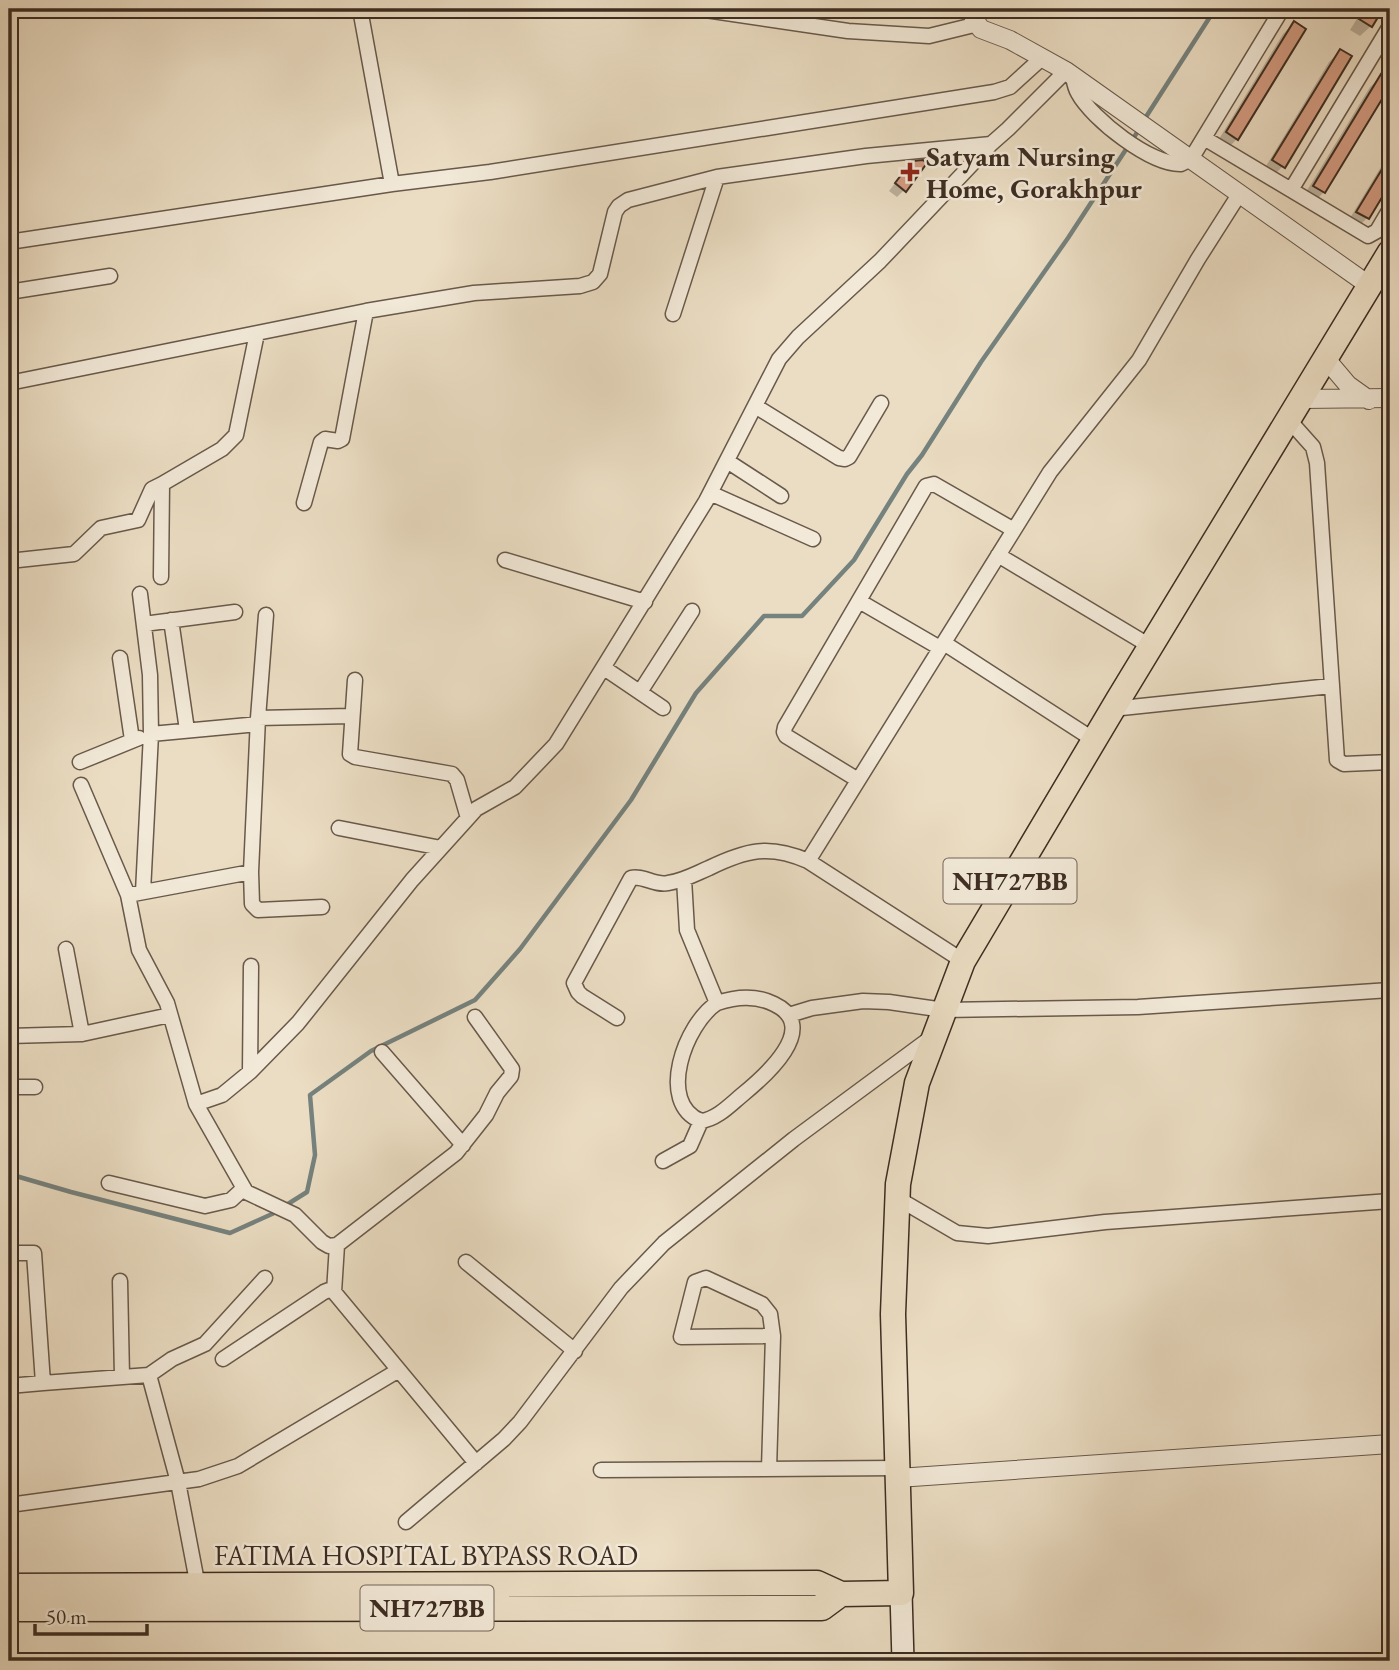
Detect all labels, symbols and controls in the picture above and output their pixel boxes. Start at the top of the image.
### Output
place label: Satyam Nursing Home, Gorakhpur [926,138,1142,206]
marker: Satyam Nursing Home, Gorakhpur [900,162,920,182]
road number: NH727BB [944,859,1076,904]
street label: FATIMA HOSPITAL BYPASS ROAD [214,1537,638,1573]
road number: NH727BB [360,1586,494,1630]
scale bar [35,1593,147,1637]
text: 50 m [46,1603,87,1630]

